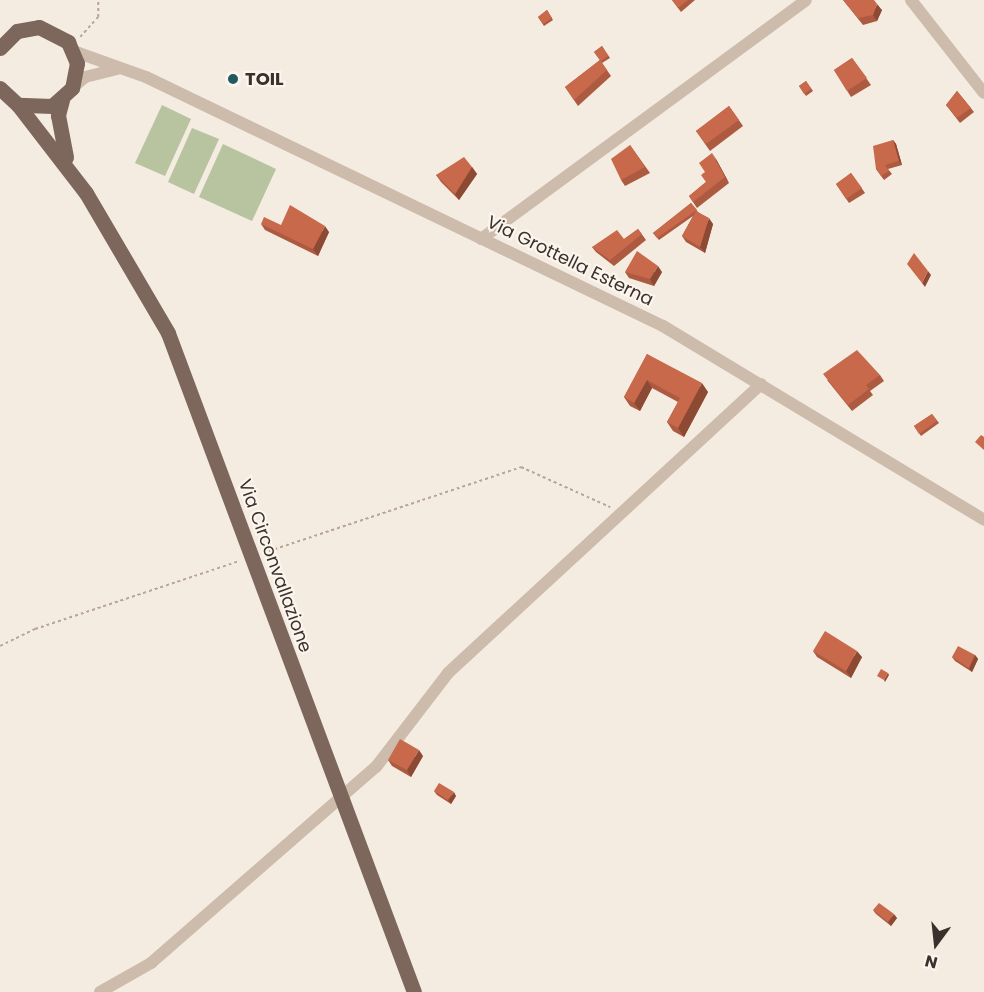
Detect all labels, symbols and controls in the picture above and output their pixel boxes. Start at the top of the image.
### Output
place label: TOIL [245,68,284,90]
marker: TOIL [226,72,240,86]
street label: Via Grottella Esterna [483,211,657,311]
street label: Via Circonvallazione [234,476,316,656]
north arrow [906,914,966,974]
text: N [922,949,940,975]

